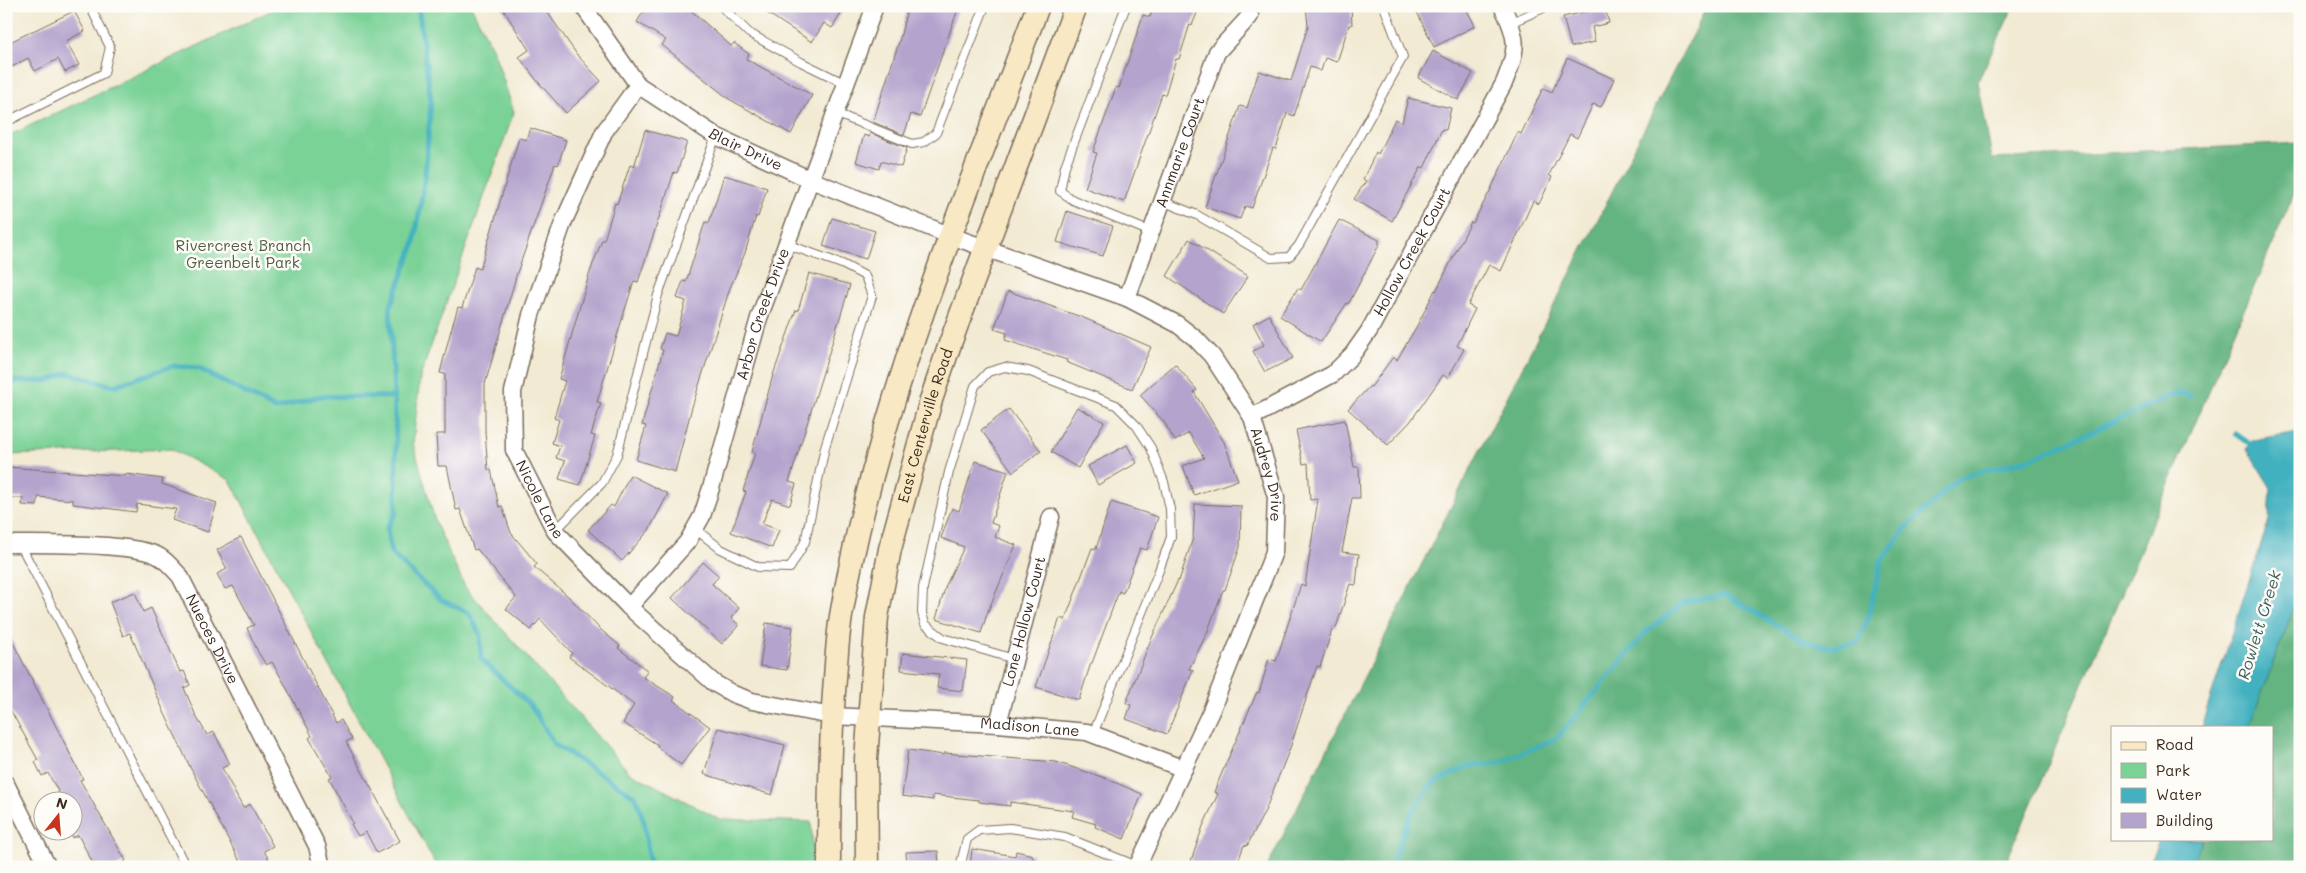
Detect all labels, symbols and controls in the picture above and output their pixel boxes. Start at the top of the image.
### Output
street label: Annmarie Court [1150,94,1209,210]
street label: Blair Drive [705,123,786,174]
street label: Hollow Creek Court [1368,183,1454,320]
park label: Rivercrest Branch Greenbelt Park [175,235,311,272]
street label: Arbor Creek Drive [731,245,793,382]
street label: East Centerville Road [892,346,957,505]
street label: Audrey Drive [1247,424,1287,522]
street label: Nicole Lane [512,456,568,543]
street label: Lone Hollow Court [997,554,1050,688]
water label: Rowlett Creek [2232,567,2285,682]
street label: Nueces Drive [182,590,244,687]
street label: Madison Lane [980,712,1080,740]
legend [2111,726,2274,840]
text: Road [2156,734,2193,754]
text: Park [2156,760,2190,780]
text: Water [2156,784,2202,804]
north arrow [32,790,82,840]
text: N [54,792,70,814]
text: Building [2156,810,2213,830]

